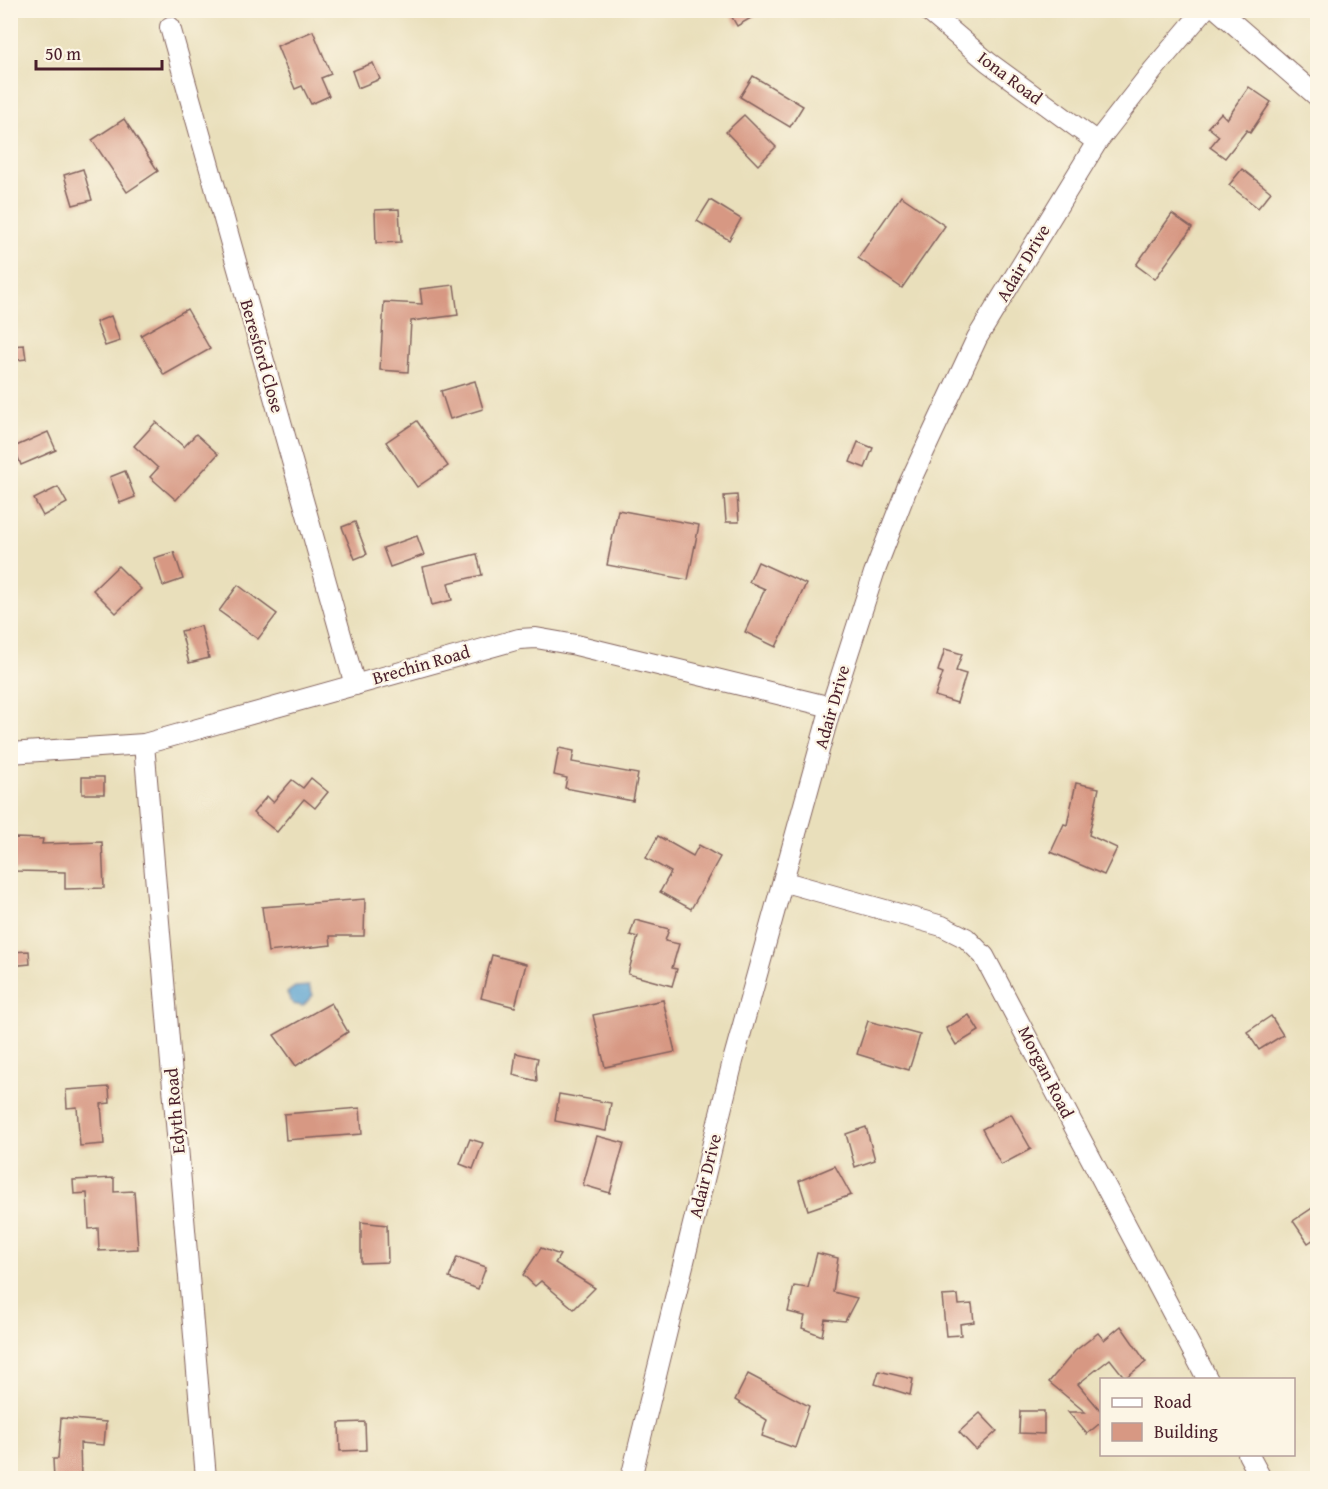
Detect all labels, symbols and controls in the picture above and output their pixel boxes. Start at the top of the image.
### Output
scale bar [36,33,162,71]
text: 50 m [45,40,81,67]
street label: Iona Road [972,44,1049,111]
street label: Adair Drive [989,219,1056,306]
street label: Beresford Close [233,296,292,416]
street label: Brechin Road [369,638,473,691]
street label: Adair Drive [807,662,856,752]
street label: Morgan Road [1012,1021,1081,1123]
street label: Edyth Road [157,1067,192,1155]
street label: Adair Drive [681,1131,728,1221]
legend [1100,1378,1295,1456]
text: Road [1154,1388,1192,1415]
text: Building [1154,1418,1218,1445]

